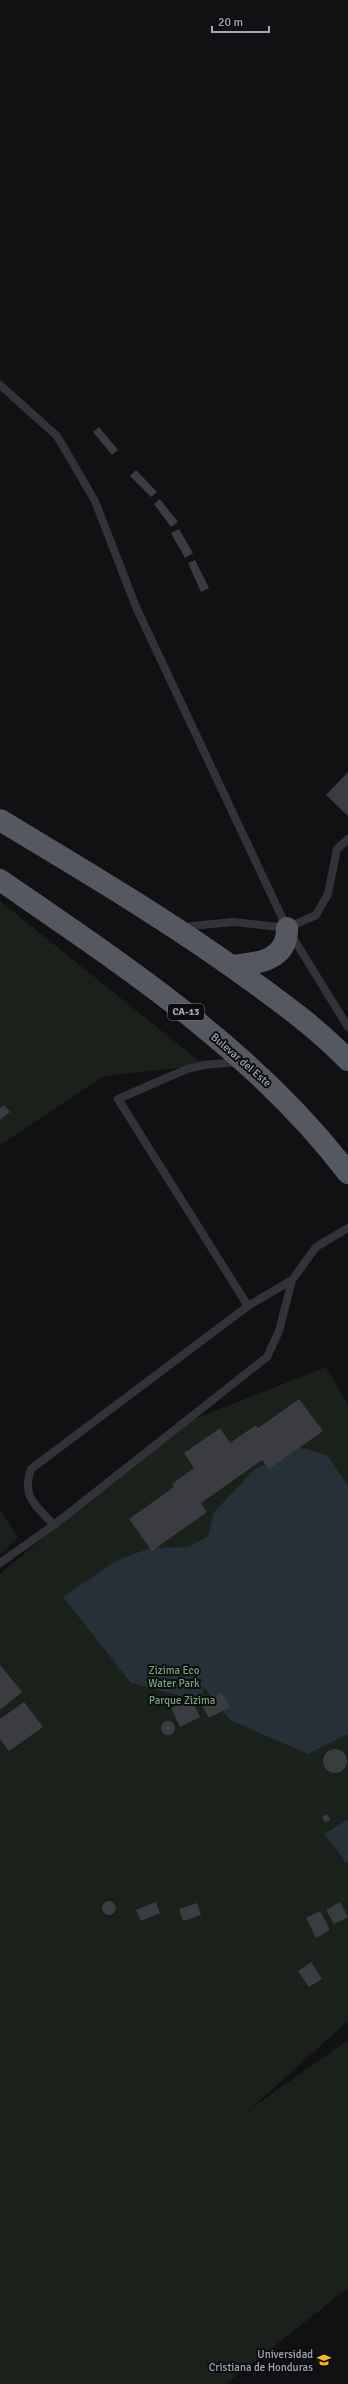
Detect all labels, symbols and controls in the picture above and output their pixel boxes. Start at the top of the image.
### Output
scale bar [212,8,269,34]
text: 20 m [218,15,243,30]
road number: CA-13 [168,1004,204,1020]
street label: Bulevar del Este [208,1030,274,1090]
park label: Zizima Eco Water Park [148,1664,200,1690]
park label: Parque Zizima [149,1694,216,1707]
place label: Universidad Cristiana de Honduras [209,2348,313,2374]
school or university icon: Universidad Cristiana de Honduras [316,2352,332,2368]

